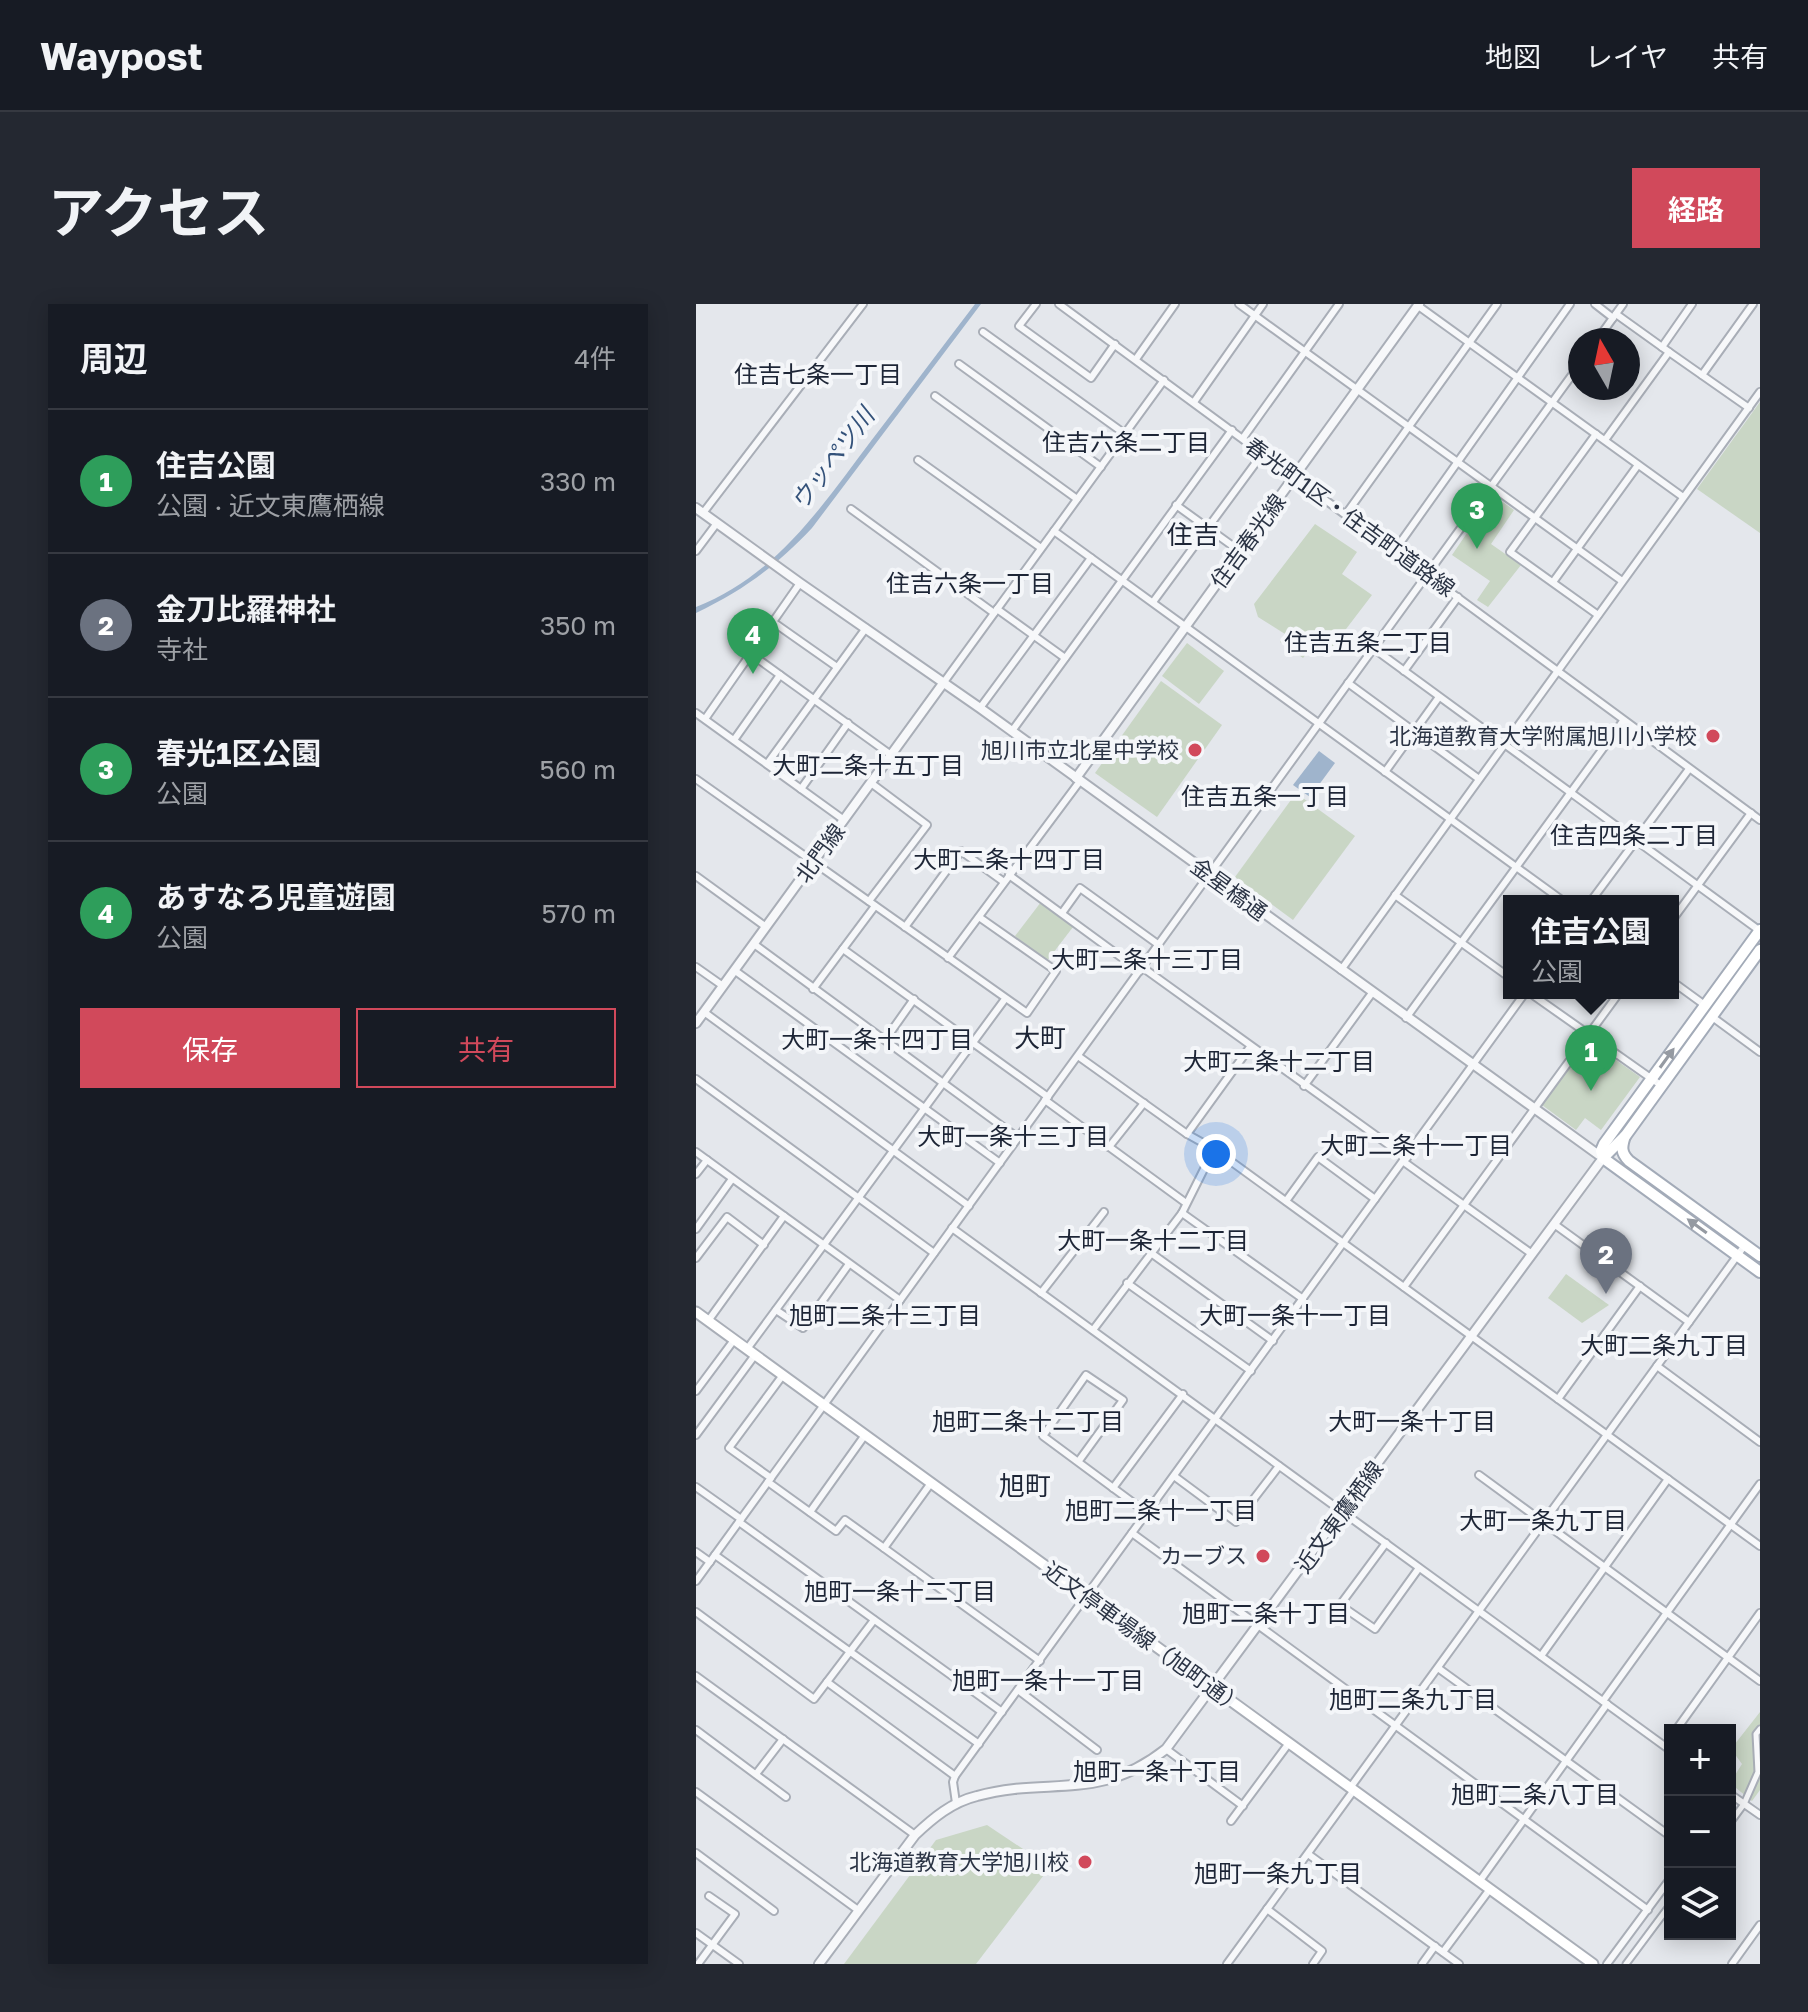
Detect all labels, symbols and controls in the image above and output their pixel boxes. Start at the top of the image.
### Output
text: Waypost [40,33,203,78]
text: 地図 [1485,40,1541,73]
text: レイヤ [1585,40,1668,73]
text: 共有 [1712,40,1768,73]
button: 経路 [1632,168,1760,248]
text: アクセス [48,178,269,245]
north arrow [1568,328,1640,400]
text: 周辺 [80,338,148,378]
text: 4件 [574,343,616,374]
district label: 住吉七条一丁目 [734,359,902,388]
water label: ウッペツ川 [784,399,881,515]
district label: 住吉六条二丁目 [1042,427,1210,456]
street label: 春光町1区・住吉町道路線 [1240,431,1460,602]
text: 住吉公園 [156,447,276,483]
text: 1 [99,466,113,497]
text: 330 m [540,466,616,497]
pin: 3 [1451,483,1503,549]
street label: 住吉春光線 [1204,488,1291,593]
text: 公園 · 近文東鷹栖線 [156,490,385,521]
district label: 住吉 [1167,519,1219,550]
district label: 住吉六条一丁目 [886,568,1054,597]
text: 金刀比羅神社 [156,591,336,627]
pin: 4 [727,608,779,674]
text: 2 [98,610,114,641]
text: 350 m [540,610,616,641]
district label: 住吉五条二丁目 [1284,627,1452,656]
text: 寺社 [156,634,208,665]
place label: 北海道教育大学附属旭川小学校 [1389,722,1697,749]
marker: 北海道教育大学附属旭川小学校 [1704,727,1722,745]
text: 春光1区公園 [156,735,321,771]
place label: 旭川市立北星中学校 [981,736,1179,763]
marker: 旭川市立北星中学校 [1186,741,1204,759]
district label: 大町二条十五丁目 [772,750,964,779]
text: 3 [98,754,114,785]
text: 560 m [540,754,616,785]
text: 公園 [156,778,208,809]
district label: 住吉五条一丁目 [1181,781,1349,810]
street label: 北門線 [789,818,850,887]
district label: 住吉四条二丁目 [1550,820,1718,849]
district label: 大町二条十四丁目 [913,844,1105,873]
street label: 金星橋通 [1186,852,1273,925]
text: あすなろ児童遊園 [156,879,396,915]
popup [1503,895,1679,999]
text: 4 [98,898,114,929]
text: 570 m [542,898,616,929]
text: 住吉公園 [1531,913,1651,949]
text: 公園 [156,922,208,953]
district label: 大町二条十三丁目 [1051,944,1243,973]
text: 公園 [1531,956,1583,987]
button: 保存 [80,1008,340,1088]
button: 共有 [356,1008,616,1088]
district label: 大町 [1014,1022,1066,1053]
district label: 大町一条十四丁目 [781,1024,973,1053]
pin: 1 [1565,1025,1617,1091]
district label: 大町二条十二丁目 [1183,1046,1375,1075]
one-way arrow [1659,1048,1674,1069]
district label: 大町一条十三丁目 [917,1121,1109,1150]
district label: 大町二条十一丁目 [1320,1130,1512,1159]
your location [1196,1134,1236,1174]
one-way arrow [1686,1219,1707,1234]
district label: 大町一条十二丁目 [1057,1225,1249,1254]
pin: 2 [1580,1228,1632,1294]
district label: 旭町二条十三丁目 [789,1300,981,1329]
district label: 大町一条十一丁目 [1199,1300,1391,1329]
district label: 大町二条九丁目 [1580,1330,1748,1359]
district label: 旭町二条十二丁目 [932,1406,1124,1435]
district label: 大町一条十丁目 [1328,1406,1496,1435]
street label: 近文東鷹栖線 [1289,1455,1388,1578]
district label: 旭町 [999,1470,1051,1501]
district label: 旭町二条十一丁目 [1065,1495,1257,1524]
district label: 大町一条九丁目 [1459,1505,1627,1534]
place label: カーブス [1160,1542,1247,1569]
marker: カーブス [1254,1547,1272,1565]
street label: 近文停車場線（旭町通） [1038,1556,1250,1720]
district label: 旭町一条十二丁目 [804,1576,996,1605]
district label: 旭町二条十丁目 [1182,1598,1350,1627]
district label: 旭町一条十一丁目 [952,1665,1144,1694]
district label: 旭町二条九丁目 [1329,1684,1497,1713]
map controls [1664,1724,1736,1940]
button: + [1664,1724,1736,1796]
district label: 旭町一条十丁目 [1073,1756,1241,1785]
district label: 旭町二条八丁目 [1451,1779,1619,1808]
button: − [1664,1796,1736,1868]
place label: 北海道教育大学旭川校 [849,1848,1069,1875]
marker: 北海道教育大学旭川校 [1076,1853,1094,1871]
district label: 旭町一条九丁目 [1194,1858,1362,1887]
button: layers [1664,1868,1736,1940]

